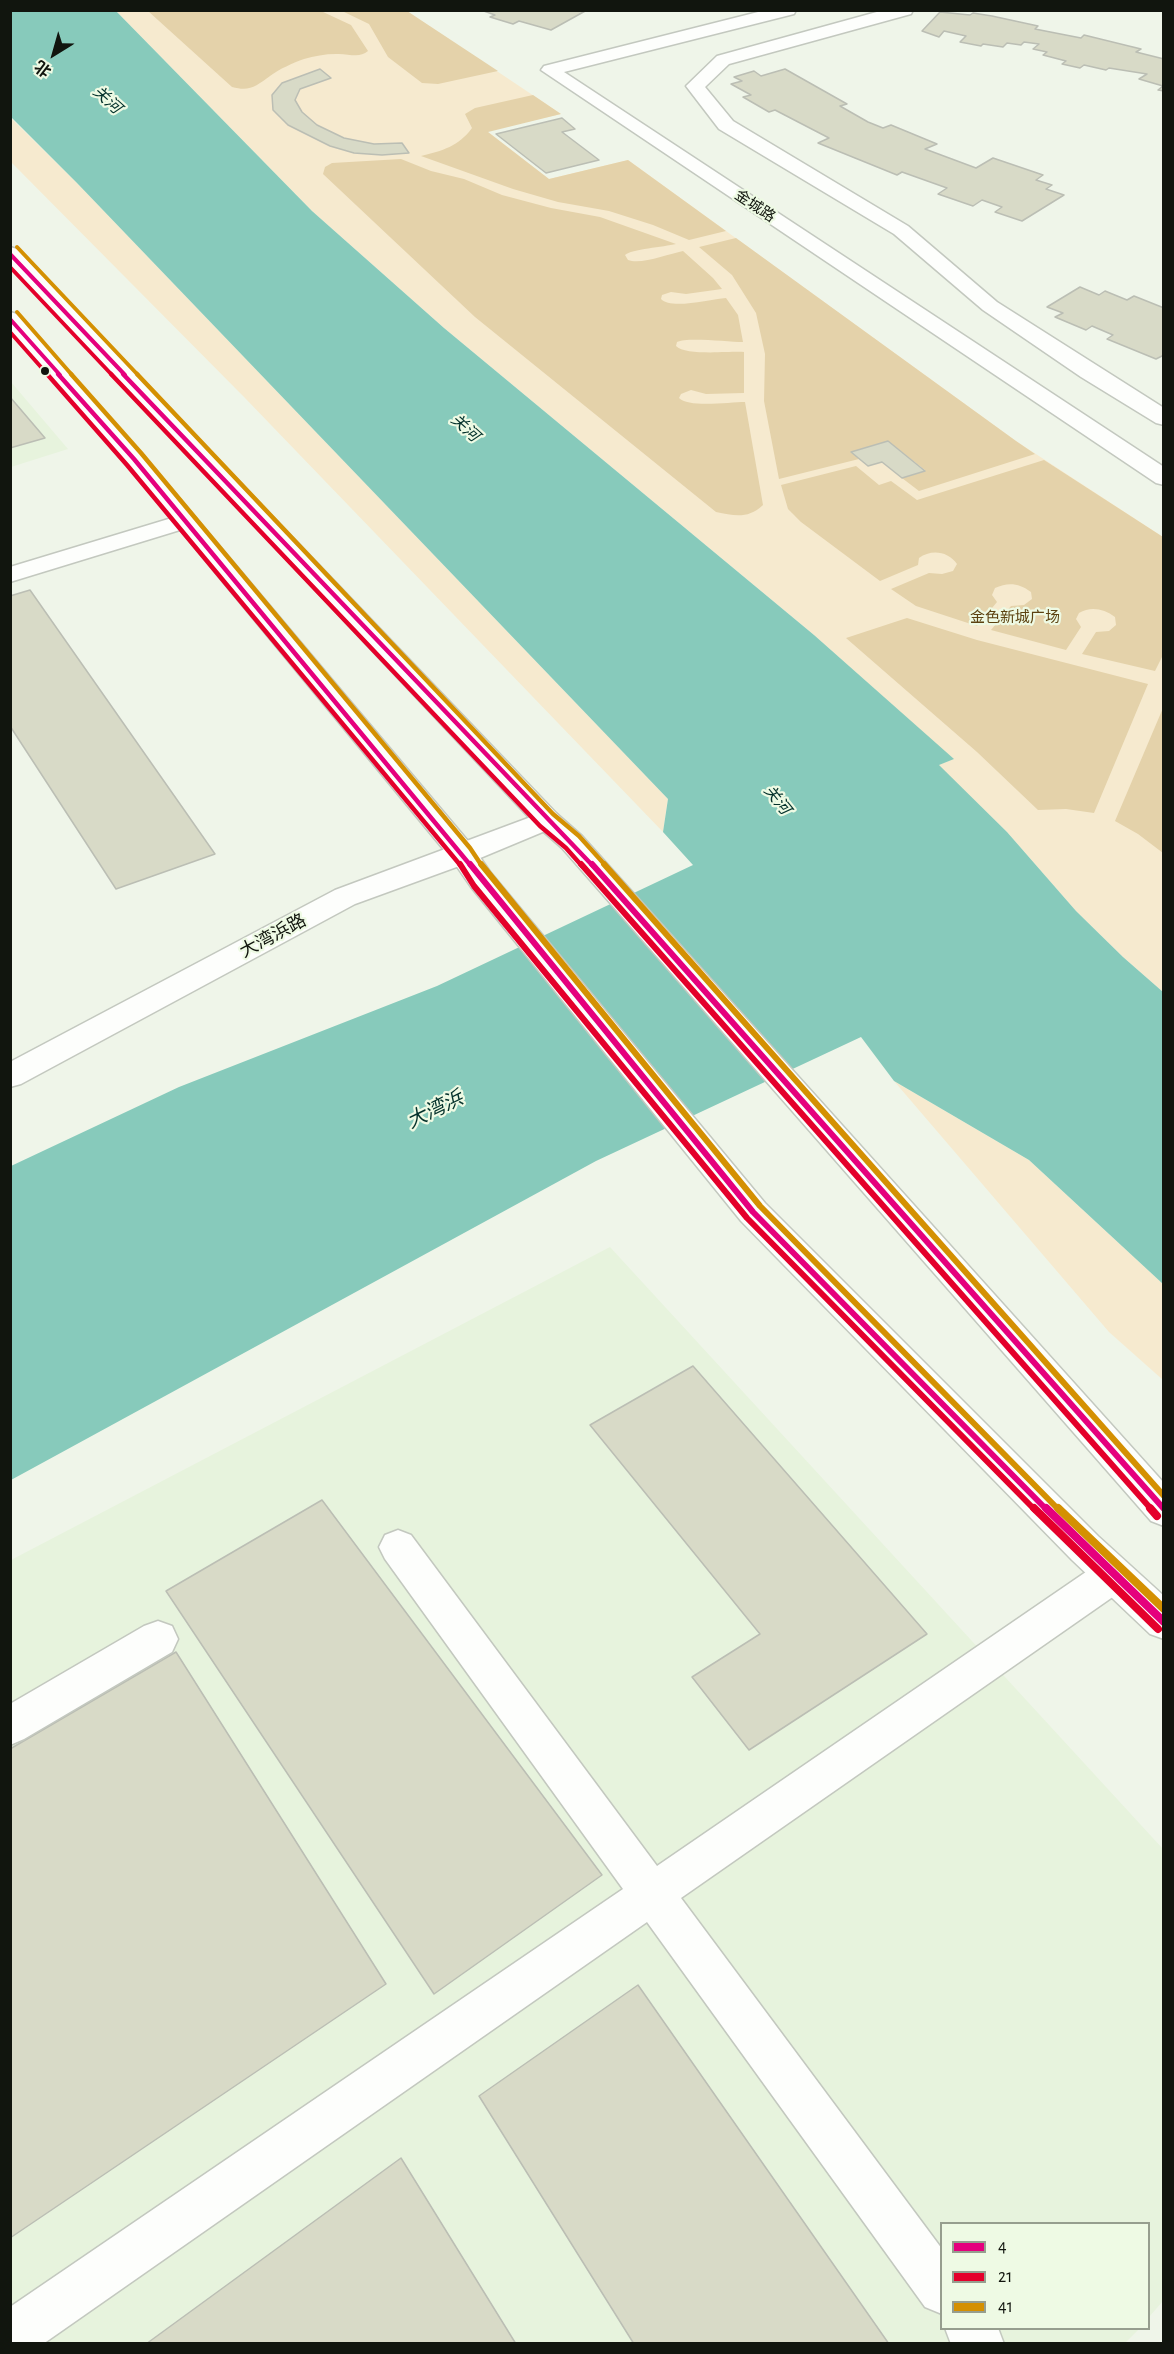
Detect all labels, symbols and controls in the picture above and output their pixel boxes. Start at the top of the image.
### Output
north arrow [24,24,84,84]
text: 北 [32,57,54,80]
water label: 关河 [89,82,125,118]
street label: 金城路 [731,186,779,226]
unlabelled marker [39,365,51,377]
water label: 关河 [447,410,483,446]
park label: 金色新城广场 [970,608,1060,626]
water label: 关河 [759,782,795,818]
street label: 大湾浜路 [236,910,310,962]
water label: 大湾浜 [403,1086,467,1134]
legend [940,2222,1150,2330]
text: 4 [998,2238,1007,2256]
text: 21 [998,2268,1012,2286]
text: 41 [998,2298,1013,2316]

